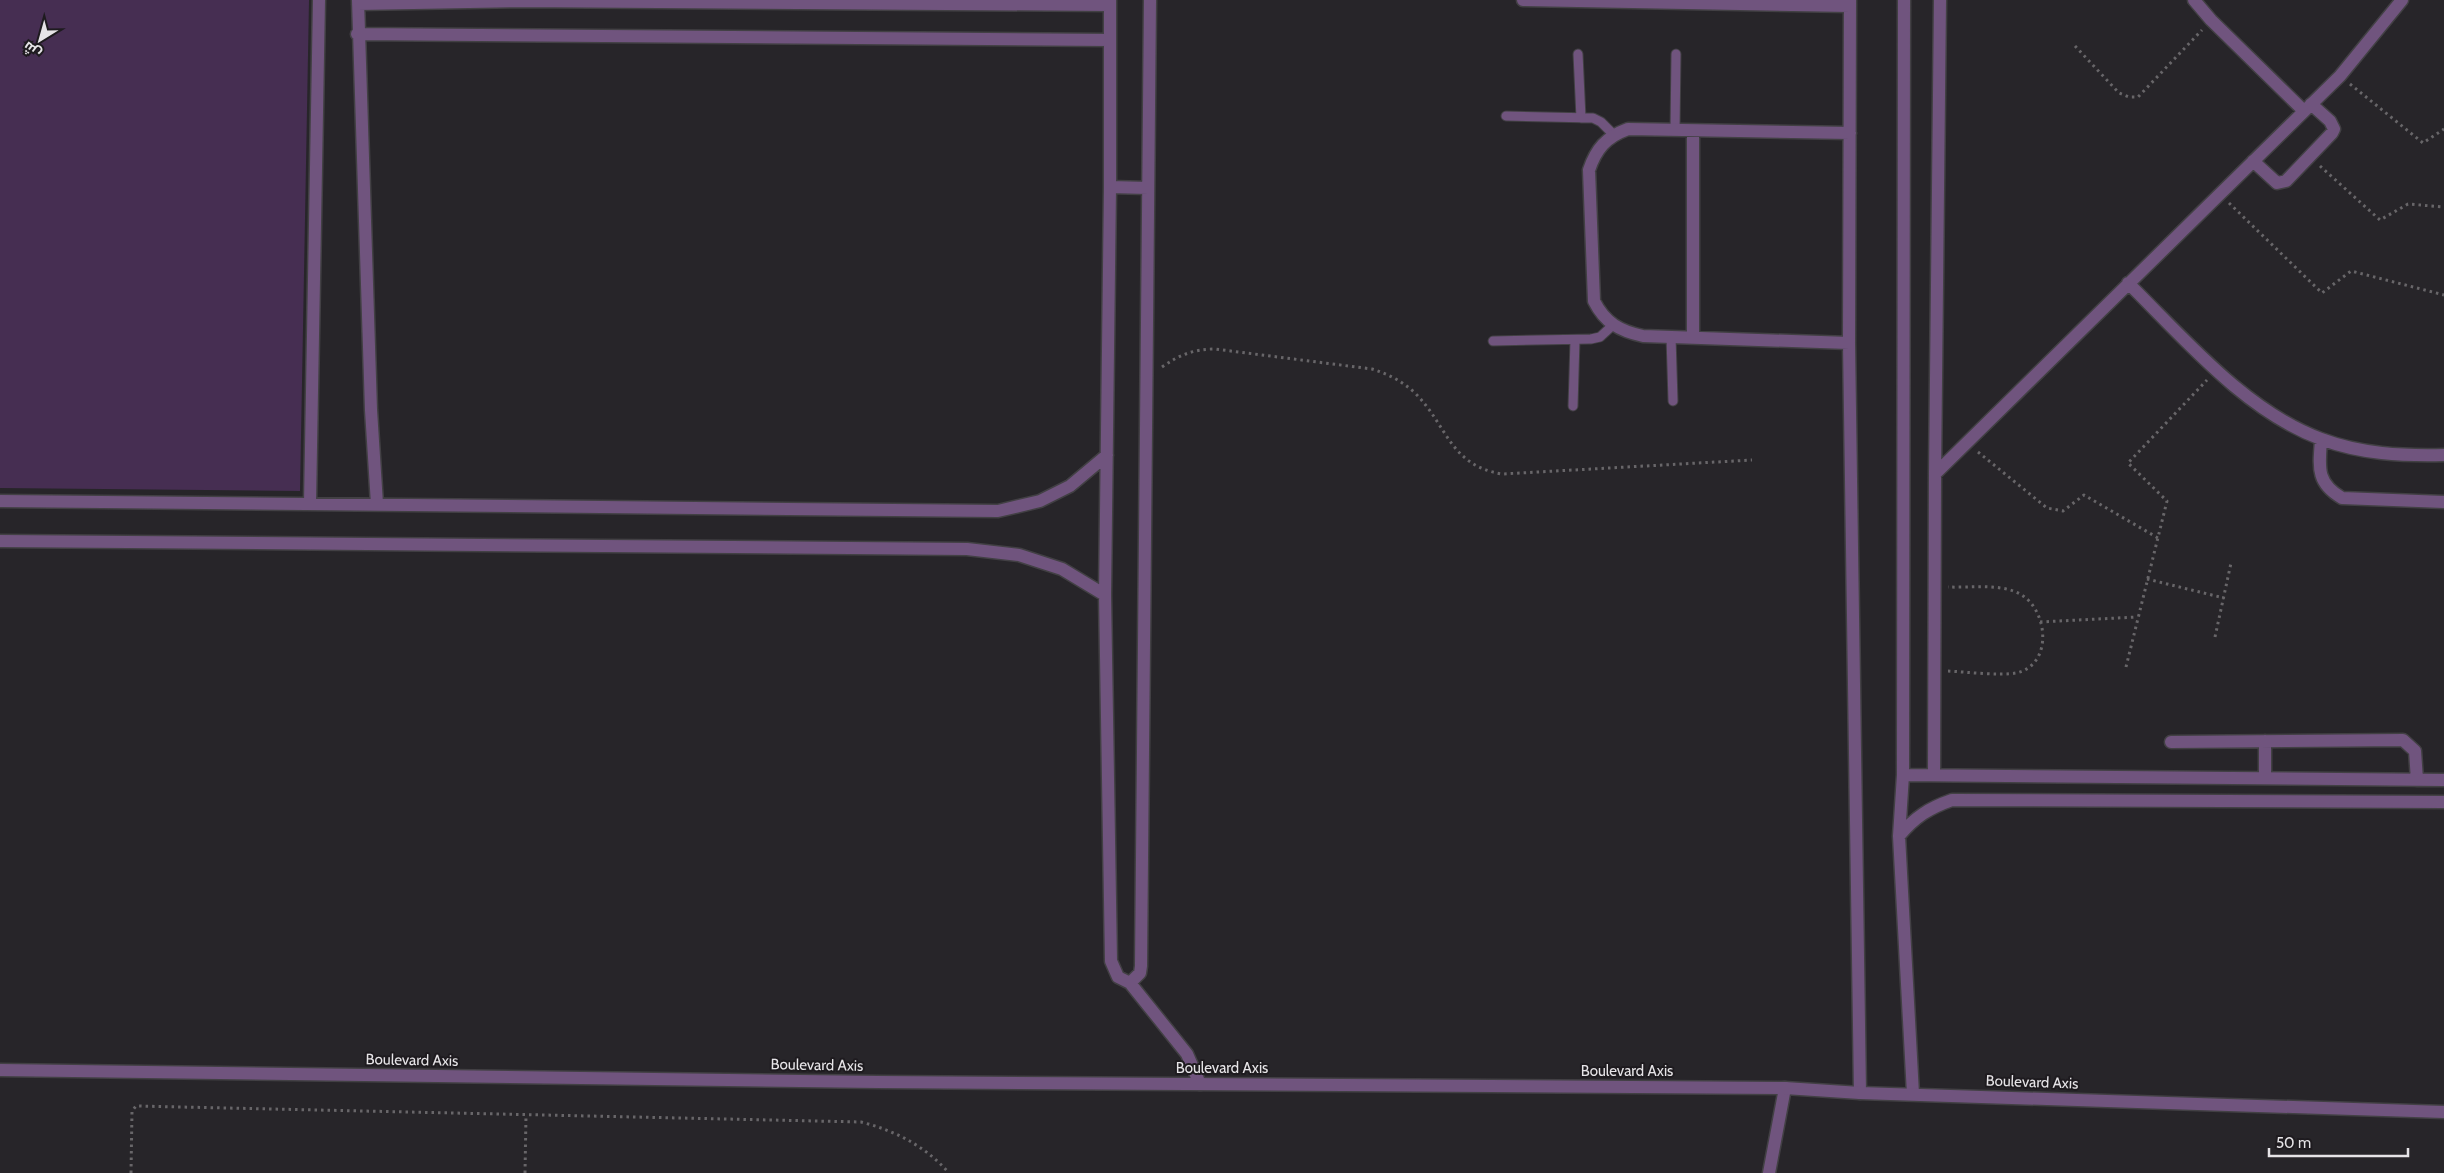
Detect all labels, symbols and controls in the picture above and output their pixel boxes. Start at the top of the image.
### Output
north arrow [15,15,65,65]
text: ش [20,38,45,63]
street label: Boulevard Axis [366,1050,458,1070]
street label: Boulevard Axis [771,1055,863,1075]
street label: Boulevard Axis [1176,1059,1268,1077]
street label: Boulevard Axis [1581,1062,1673,1080]
street label: Boulevard Axis [1985,1071,2079,1093]
scale bar [2269,1126,2408,1158]
text: 50 m [2276,1134,2311,1152]

